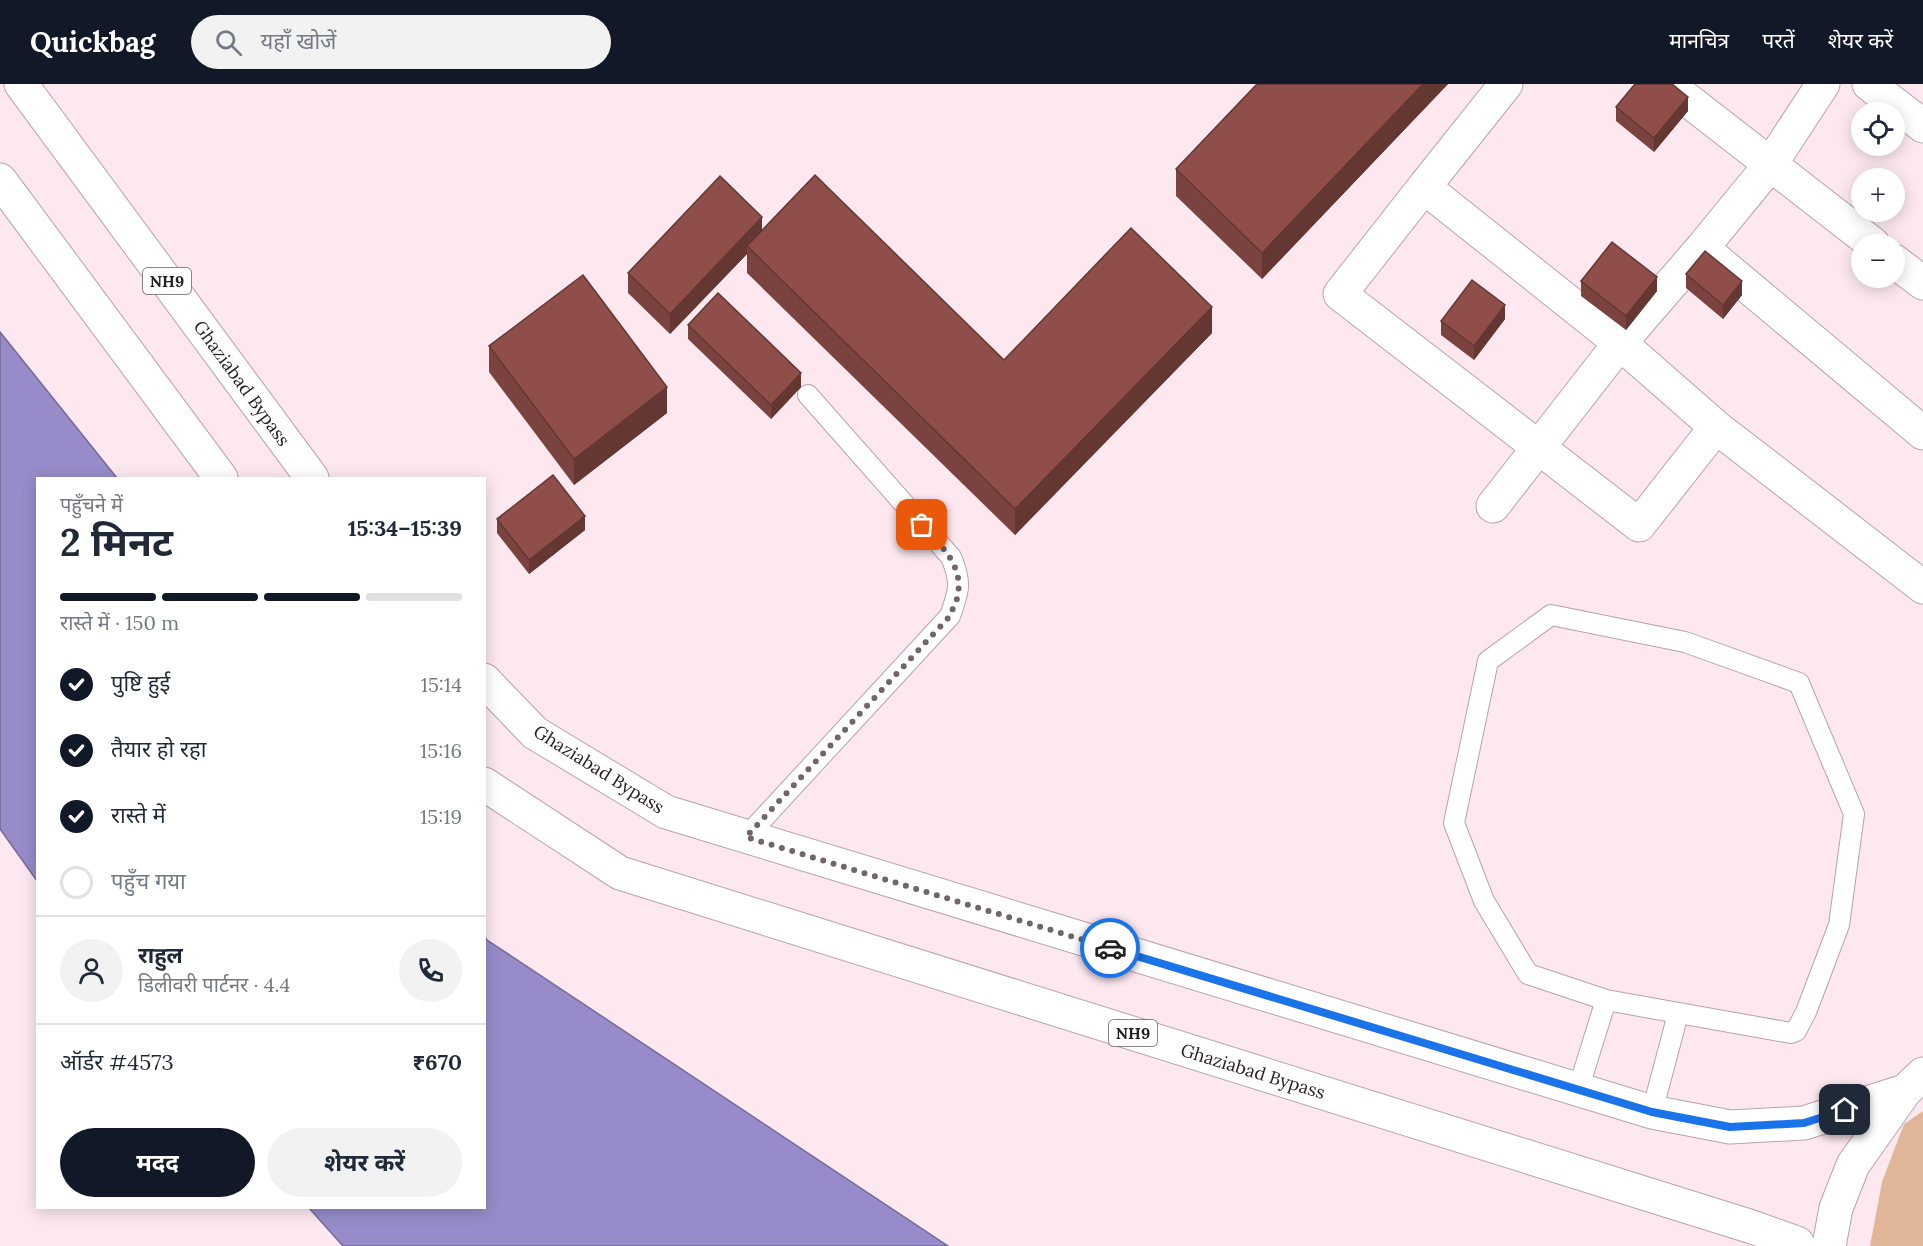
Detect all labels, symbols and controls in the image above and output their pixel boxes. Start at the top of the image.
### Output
search box [191,15,611,69]
text: Quickbag [30,24,155,60]
icon: search [212,26,245,59]
text: यहाँ खोजें [260,27,336,55]
text: मानचित्र [1669,27,1729,54]
text: परतें [1762,27,1795,54]
text: शेयर करें [1828,27,1893,54]
map controls [1851,102,1905,288]
button: locate [1851,102,1905,156]
button: + [1851,168,1905,222]
button: − [1851,234,1905,288]
road number: NH9 [143,268,191,294]
street label: Ghaziabad Bypass [189,316,295,450]
text: पहुँचने में [60,492,123,517]
pin [896,499,947,550]
icon: bag [905,508,938,541]
text: 15:34–15:39 [348,514,462,542]
text: 2 मिनट [60,517,173,567]
text: रास्ते में · 150 m [60,610,179,635]
icon: check [60,668,93,701]
text: पुष्टि हुई [111,669,170,697]
text: 15:14 [421,672,462,697]
street label: Ghaziabad Bypass [529,720,669,818]
icon: check [60,734,93,767]
text: तैयार हो रहा [111,735,206,763]
text: 15:16 [420,738,462,763]
icon: check [60,800,93,833]
text: रास्ते में [111,801,166,829]
text: 15:19 [420,804,462,829]
text: पहुँच गया [111,867,186,895]
courier [1080,918,1140,978]
icon: car [1094,932,1127,965]
button: person [60,939,123,1002]
button: phone [399,939,462,1002]
text: राहुल [138,941,183,969]
text: डिलीवरी पार्टनर · 4.4 [138,972,290,997]
road number: NH9 [1109,1020,1157,1046]
street label: Ghaziabad Bypass [1178,1038,1328,1104]
text: ऑर्डर #4573 [60,1048,174,1076]
text: ₹670 [412,1048,462,1076]
pin [1819,1084,1870,1135]
icon: home [1828,1093,1861,1126]
button: मदद [60,1128,255,1197]
button: शेयर करें [267,1128,462,1197]

